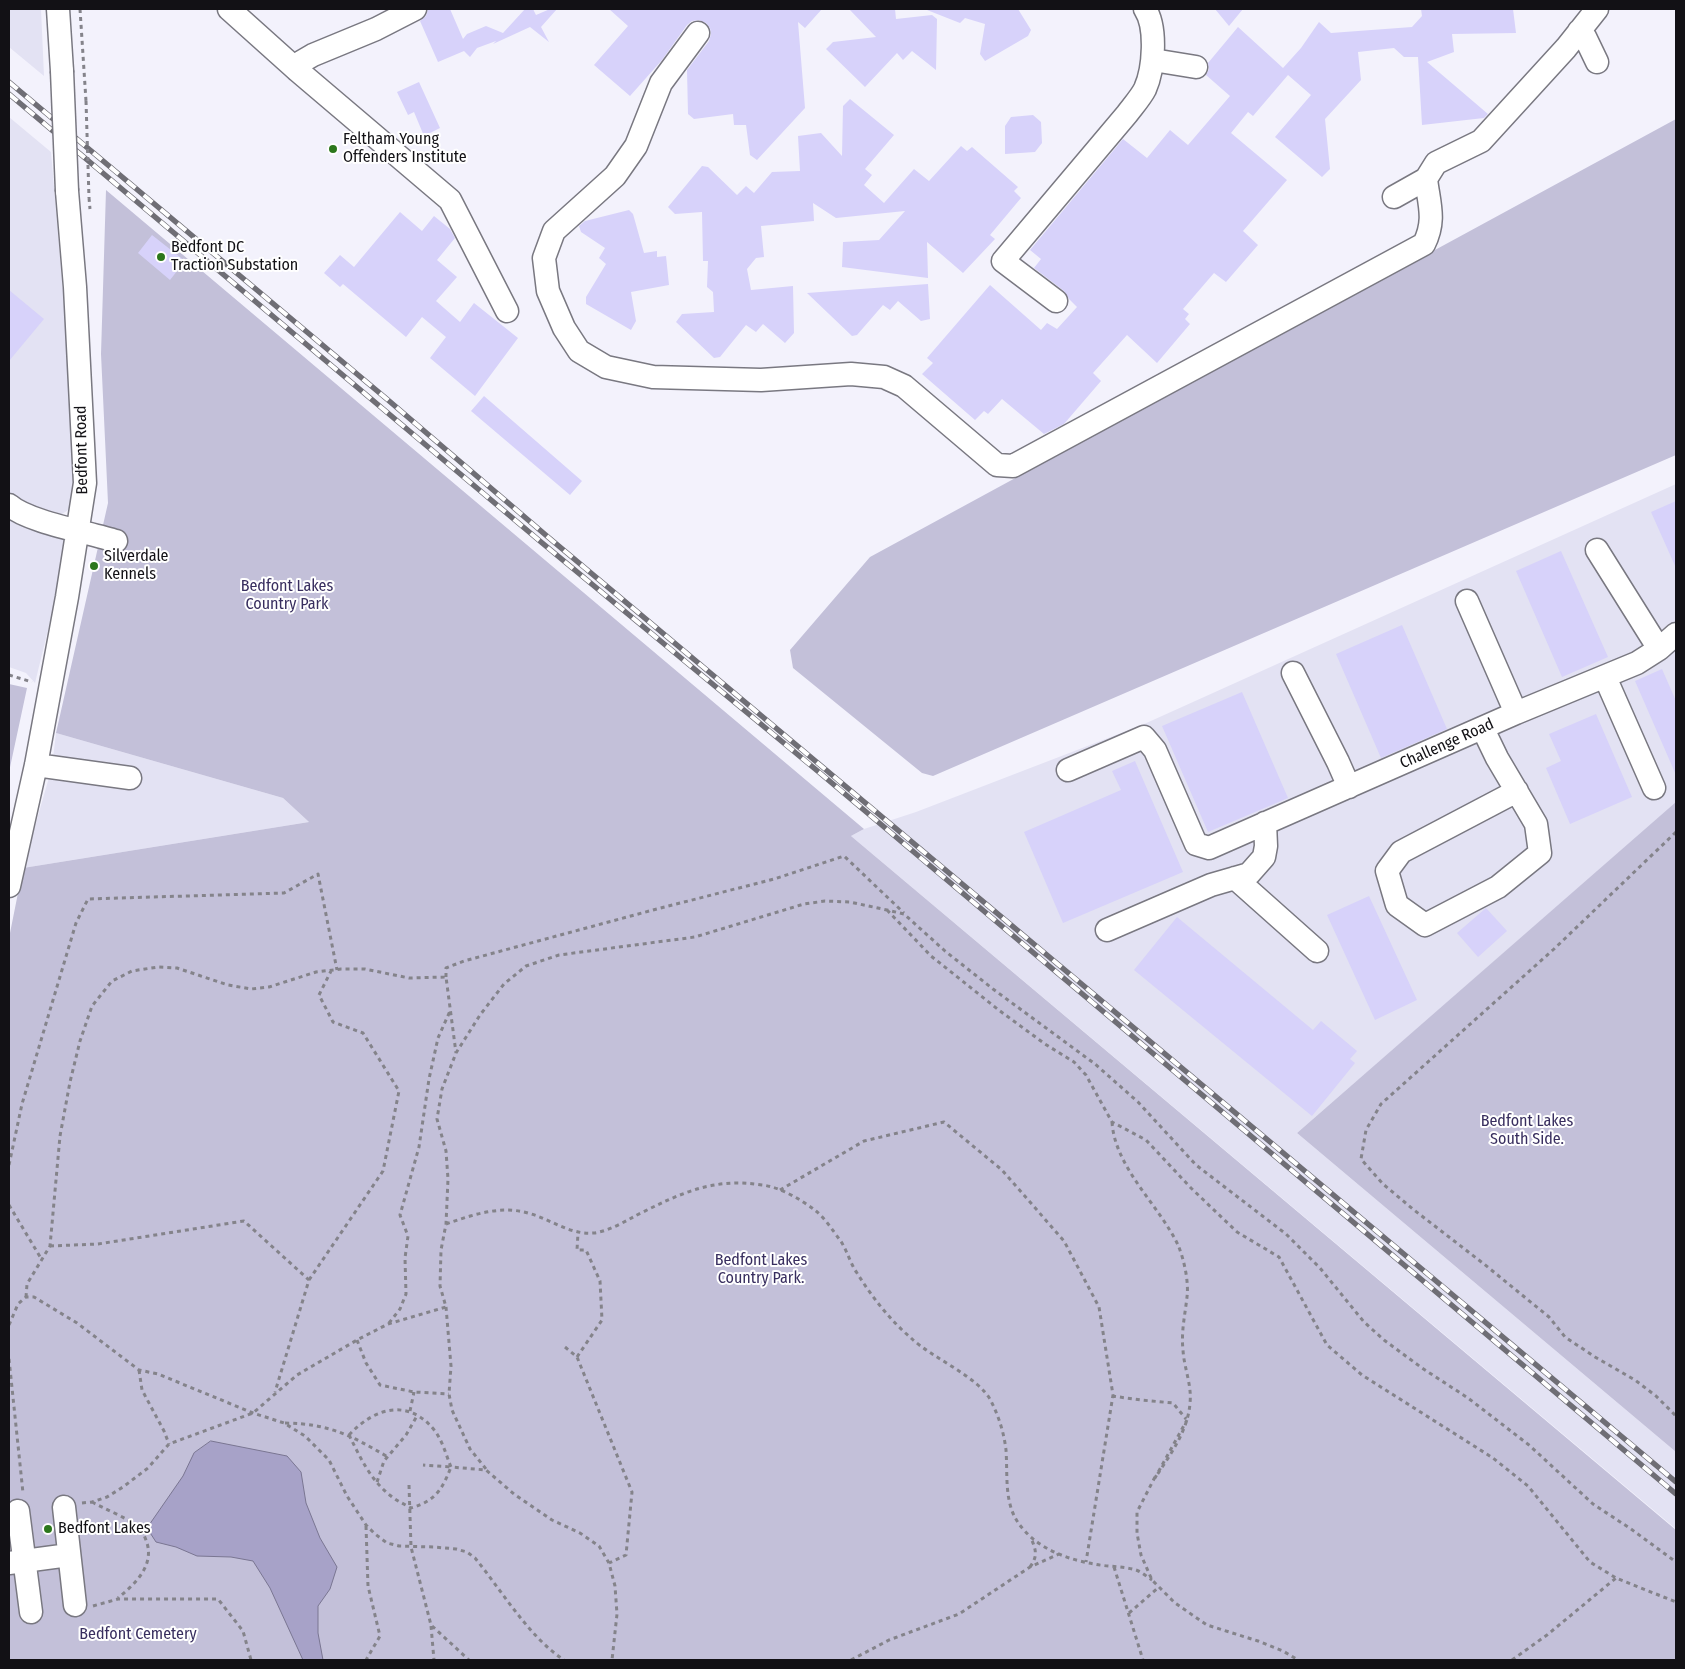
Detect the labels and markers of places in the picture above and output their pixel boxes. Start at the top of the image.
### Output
place label: Feltham Young Offenders Institute [343,130,467,168]
marker: Feltham Young Offenders Institute [327,143,339,155]
place label: Bedfont DC Traction Substation [171,238,298,276]
marker: Bedfont DC Traction Substation [155,251,167,263]
place label: Silverdale Kennels [104,547,168,585]
marker: Silverdale Kennels [88,560,100,572]
place label: Bedfont Lakes [58,1519,151,1539]
marker: Bedfont Lakes [42,1523,54,1535]

